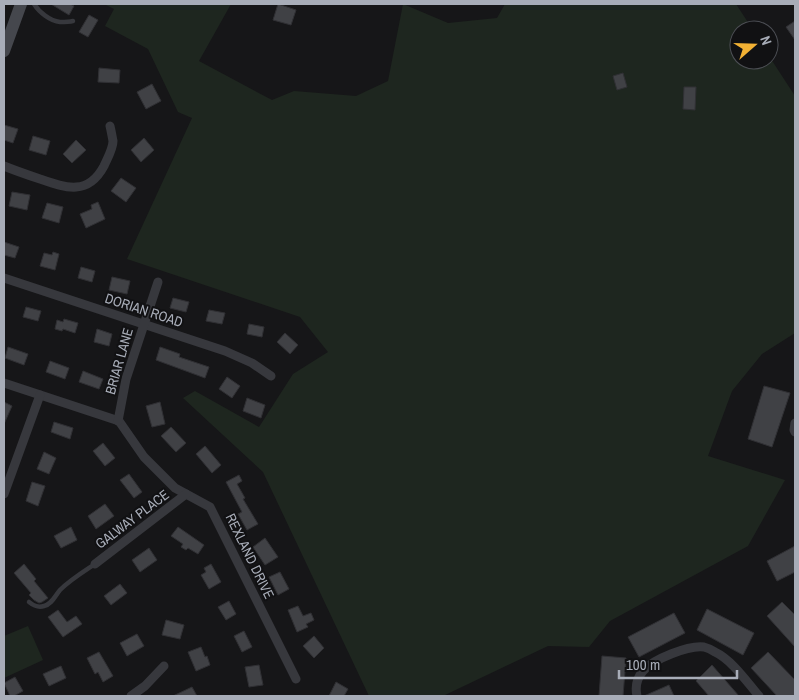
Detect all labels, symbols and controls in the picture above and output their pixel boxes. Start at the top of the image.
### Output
north arrow [729,20,779,70]
text: N [756,34,776,48]
street label: DORIAN ROAD [103,289,185,331]
street label: BRIAR LANE [101,326,137,396]
street label: GALWAY PLACE [92,485,172,553]
street label: REXLAND DRIVE [222,510,278,602]
scale bar [619,648,736,680]
text: 100 m [626,654,660,675]

